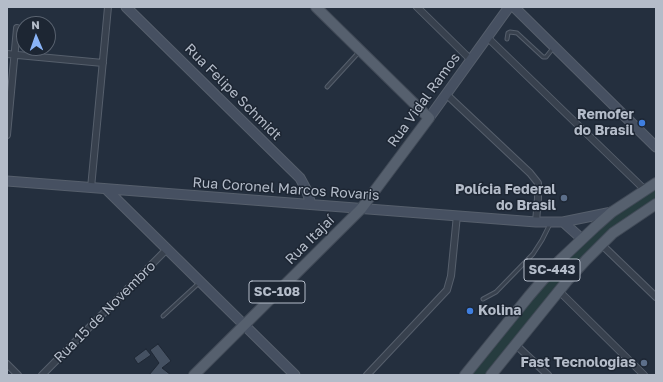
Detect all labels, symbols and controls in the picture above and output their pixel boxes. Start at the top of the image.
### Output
north arrow [16,16,56,56]
text: N [31,18,40,31]
street label: Rua Felipe Schmidt [181,40,285,144]
street label: Rua Vidal Ramos [384,50,464,150]
place label: Remofer do Brasil [574,107,634,140]
marker: Remofer do Brasil [637,118,647,128]
street label: Rua Coronel Marcos Rovaris [192,174,380,204]
place label: Polícia Federal do Brasil [455,182,556,214]
marker: Polícia Federal do Brasil [559,193,569,203]
street label: Rua Itajaí [282,212,338,268]
street label: Rua 15 de Novembro [51,258,159,366]
road number: SC-443 [524,259,580,281]
road number: SC-108 [249,281,305,303]
place label: Kolina [478,303,521,319]
marker: Kolina [465,306,475,316]
place label: Fast Tecnologias [520,355,636,371]
marker: Fast Tecnologias [639,358,649,368]

